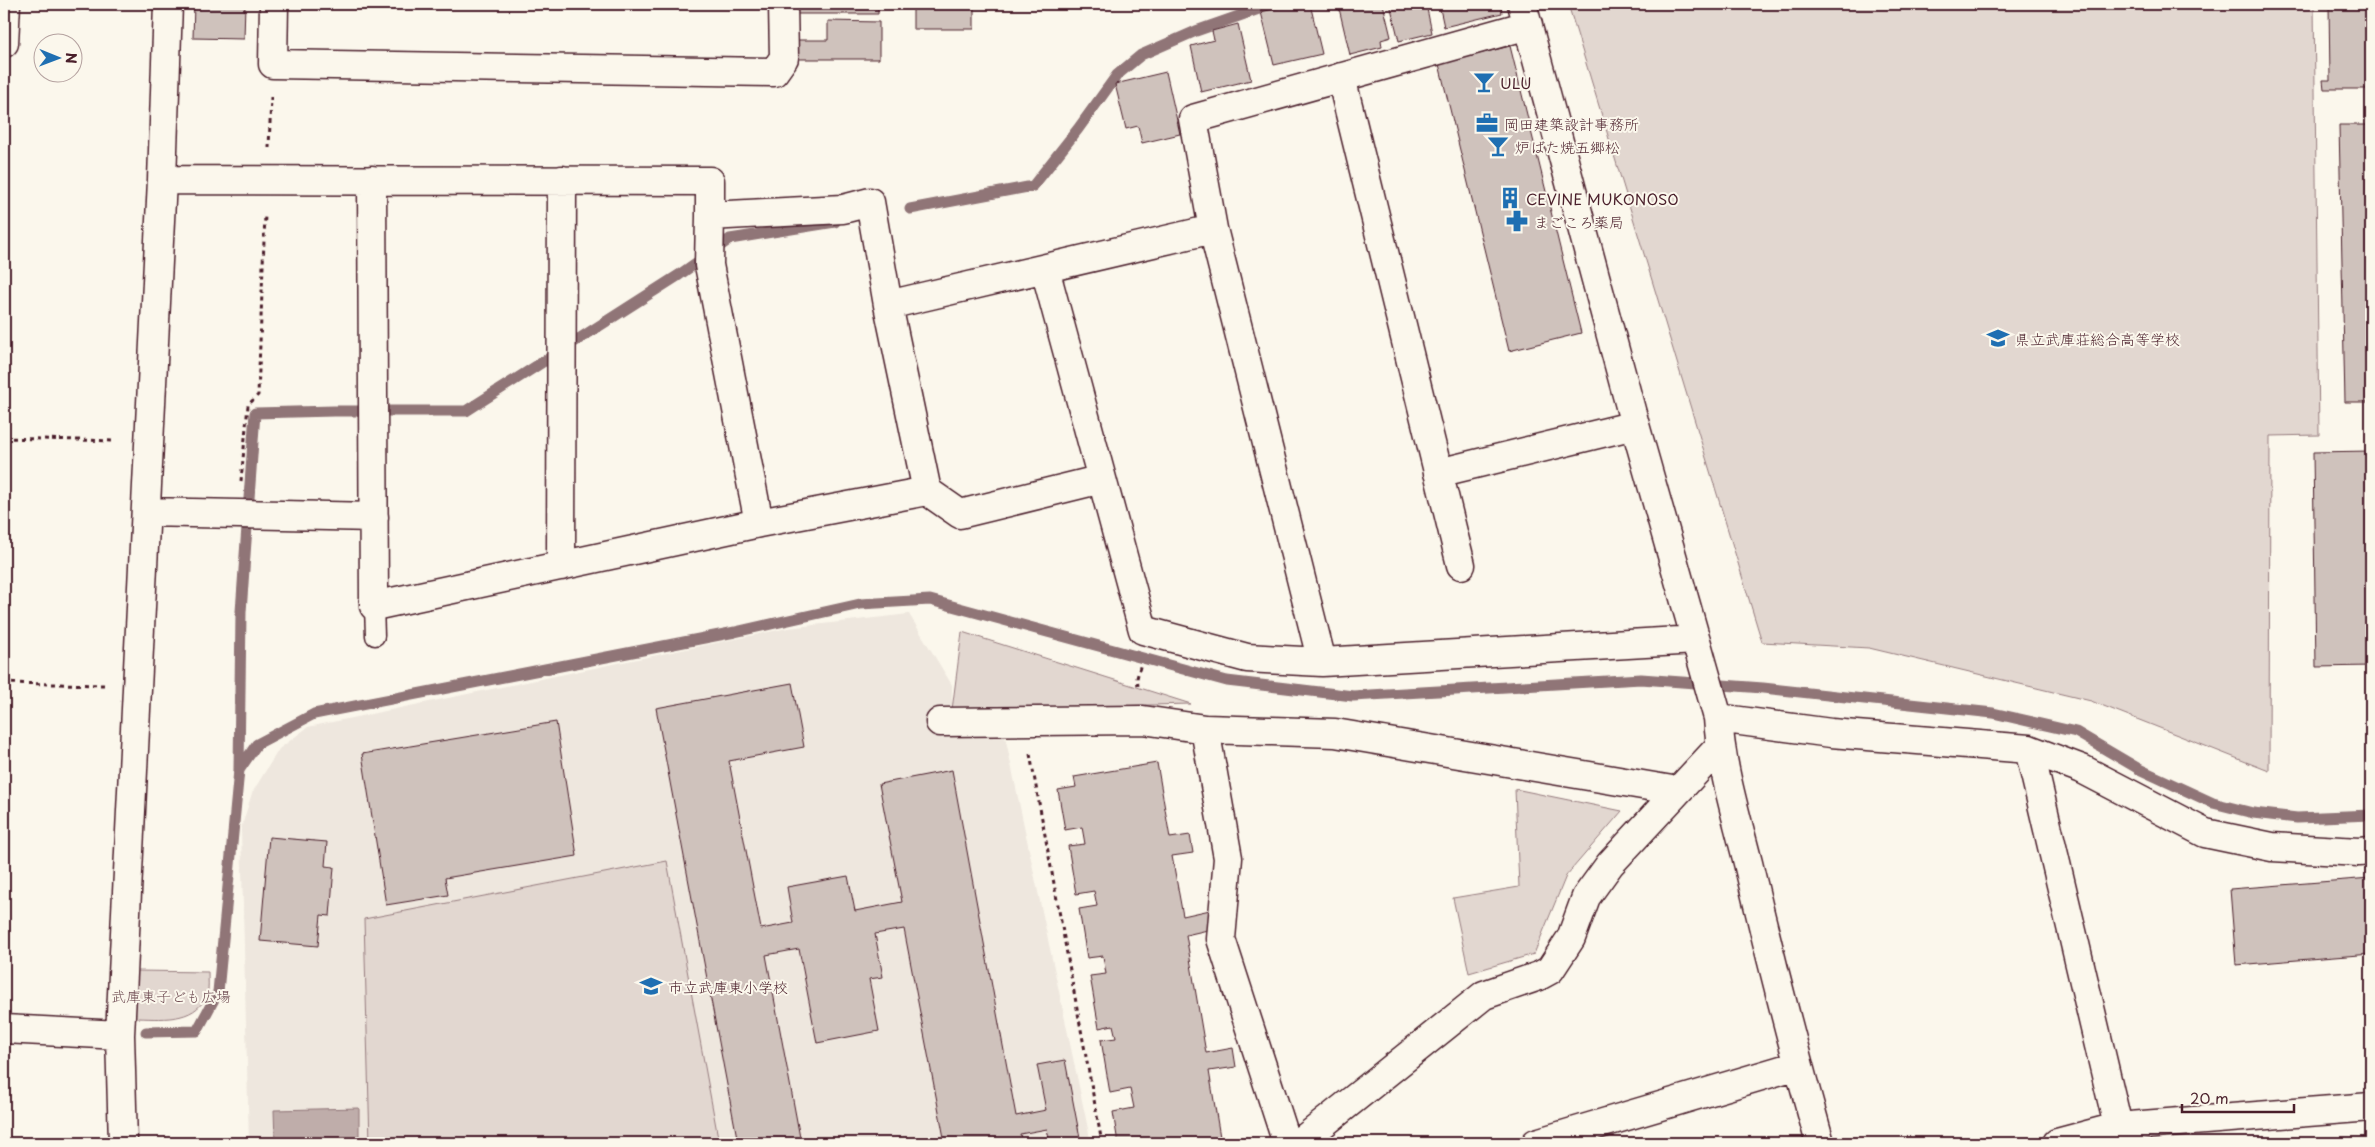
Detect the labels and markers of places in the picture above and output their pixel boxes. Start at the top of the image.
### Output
bar icon: ULU [1471,69,1497,95]
place label: ULU [1500,71,1532,94]
office icon: 岡田建築設計事務所 [1474,110,1500,136]
place label: 岡田建築設計事務所 [1504,112,1639,135]
bar icon: 炉ばた焼五郷松 [1485,133,1511,159]
place label: 炉ばた焼五郷松 [1515,135,1620,158]
building icon: CEVINE MUKONOSO [1497,185,1523,211]
place label: CEVINE MUKONOSO [1526,187,1679,210]
pharmacy icon: まごころ薬局 [1504,208,1530,234]
place label: まごころ薬局 [1534,210,1624,233]
school or university icon: 県立武庫荘総合高等学校 [1985,325,2011,351]
place label: 県立武庫荘総合高等学校 [2015,327,2180,350]
school or university icon: 市立武庫東小学校 [638,973,664,999]
place label: 市立武庫東小学校 [668,975,788,998]

